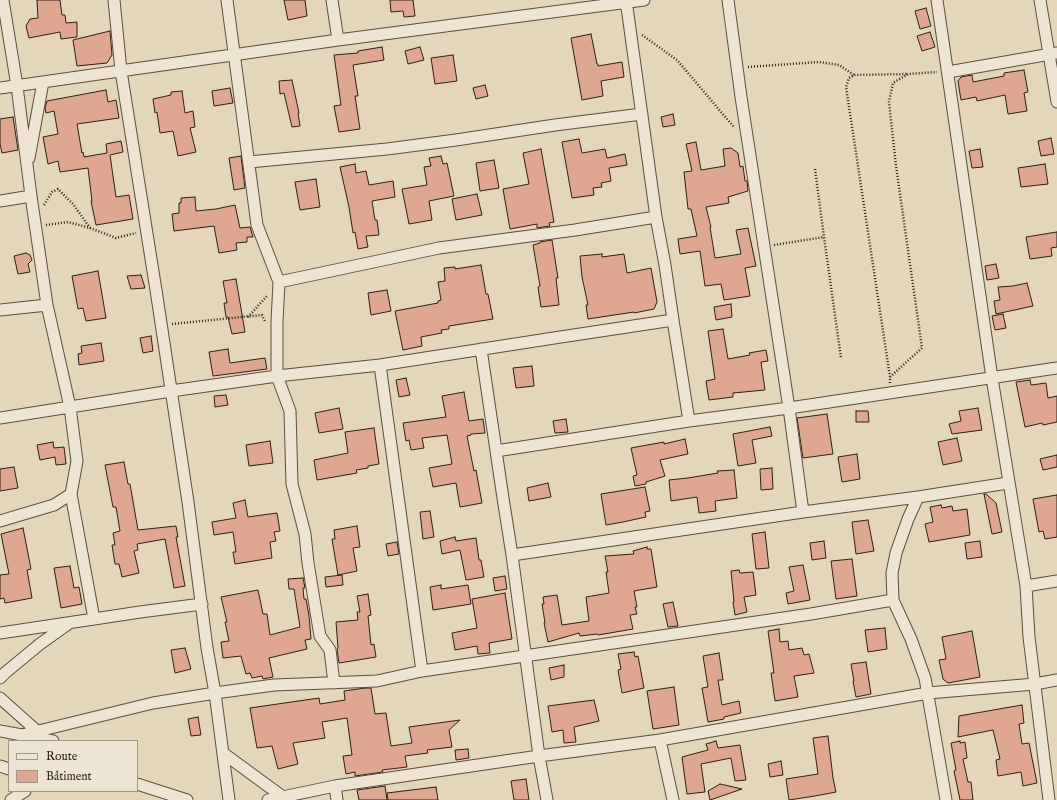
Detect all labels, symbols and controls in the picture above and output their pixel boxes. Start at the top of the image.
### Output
legend [8,740,138,792]
text: Route [46,749,77,764]
text: Bâtiment [46,769,92,784]

